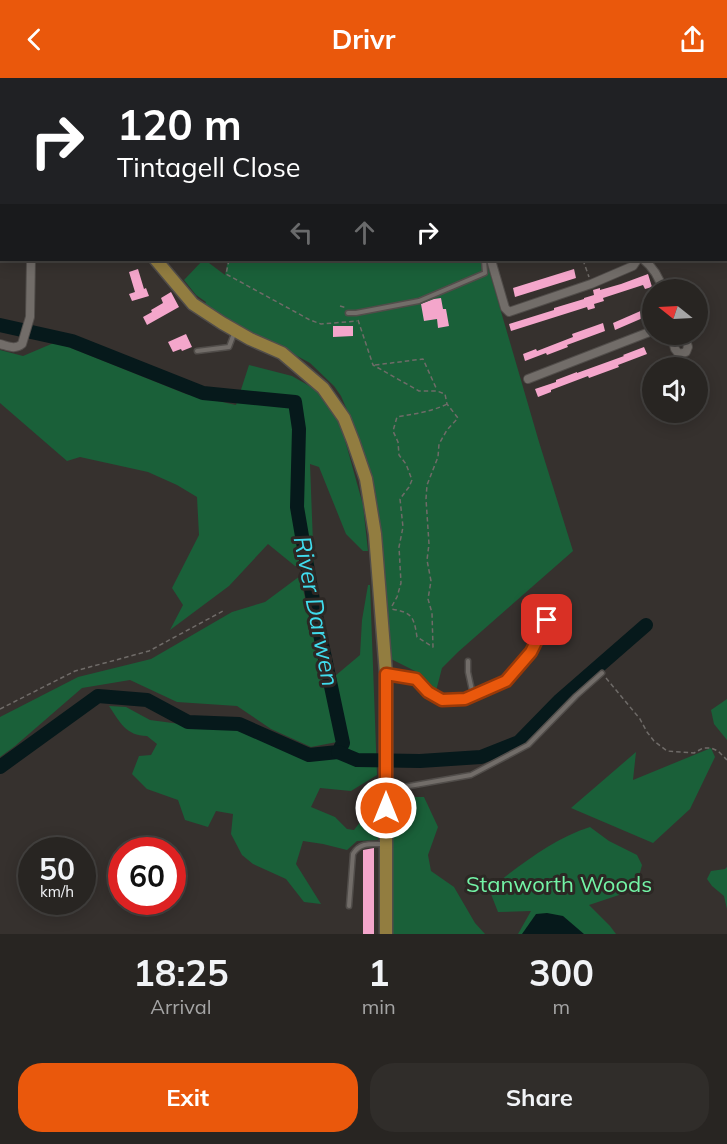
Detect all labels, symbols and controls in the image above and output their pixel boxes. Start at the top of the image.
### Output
text: Drivr [332,22,395,56]
icon: back [18,23,51,56]
icon: share [676,23,709,56]
text: 120 m [117,98,242,151]
icon: right [18,102,96,180]
text: Tintagell Close [117,150,300,184]
icon: left [285,216,318,249]
icon: ahead [348,216,381,249]
icon: right [411,216,444,249]
north arrow [642,279,708,345]
map controls [642,279,708,423]
button: sound [642,357,708,423]
water label: River Darwen [288,533,346,689]
pin [521,594,572,645]
icon: arrive [530,603,563,636]
position arrow [354,776,418,840]
speed limit sign: 60 [108,837,186,915]
text: 50 [39,850,75,888]
park label: Stanworth Woods [466,870,652,898]
text: km/h [40,882,74,901]
text: 18:25 [133,950,229,995]
text: 1 [368,950,390,995]
text: 300 [529,950,594,995]
text: Arrival [150,994,211,1019]
text: min [362,994,396,1019]
text: m [553,994,570,1019]
button: Exit [18,1063,358,1132]
button: Share [370,1063,709,1132]

